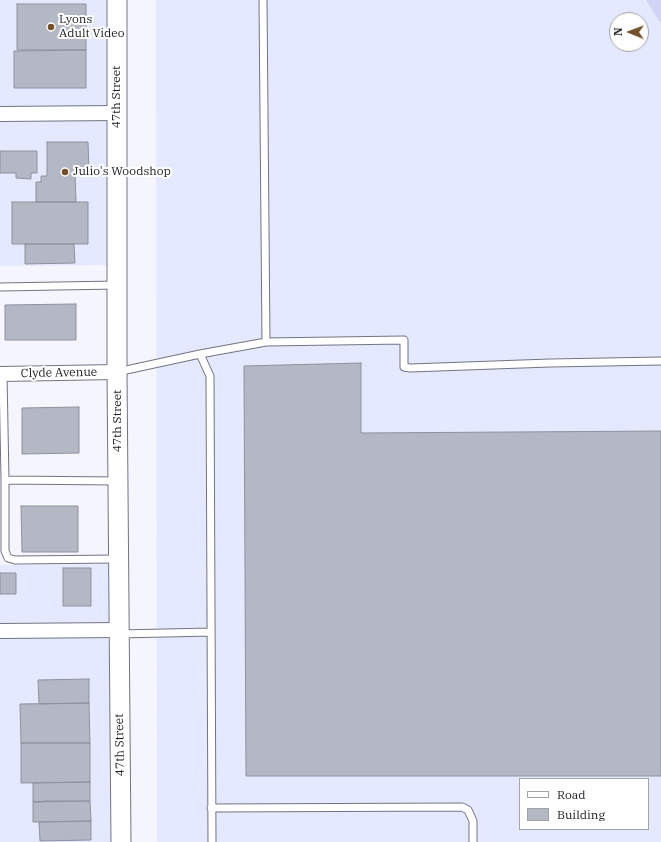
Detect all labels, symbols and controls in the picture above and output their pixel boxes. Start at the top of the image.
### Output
north arrow [609,12,649,52]
place label: Lyons Adult Video [59,13,125,41]
marker: Lyons Adult Video [46,22,56,32]
text: N [611,27,625,36]
street label: 47th Street [110,66,124,128]
place label: Julio's Woodshop [73,165,171,179]
marker: Julio's Woodshop [60,167,70,177]
street label: Clyde Avenue [21,365,97,381]
street label: 47th Street [111,390,125,452]
street label: 47th Street [112,714,128,776]
legend [519,778,649,830]
text: Road [557,787,586,802]
text: Building [557,807,605,822]

